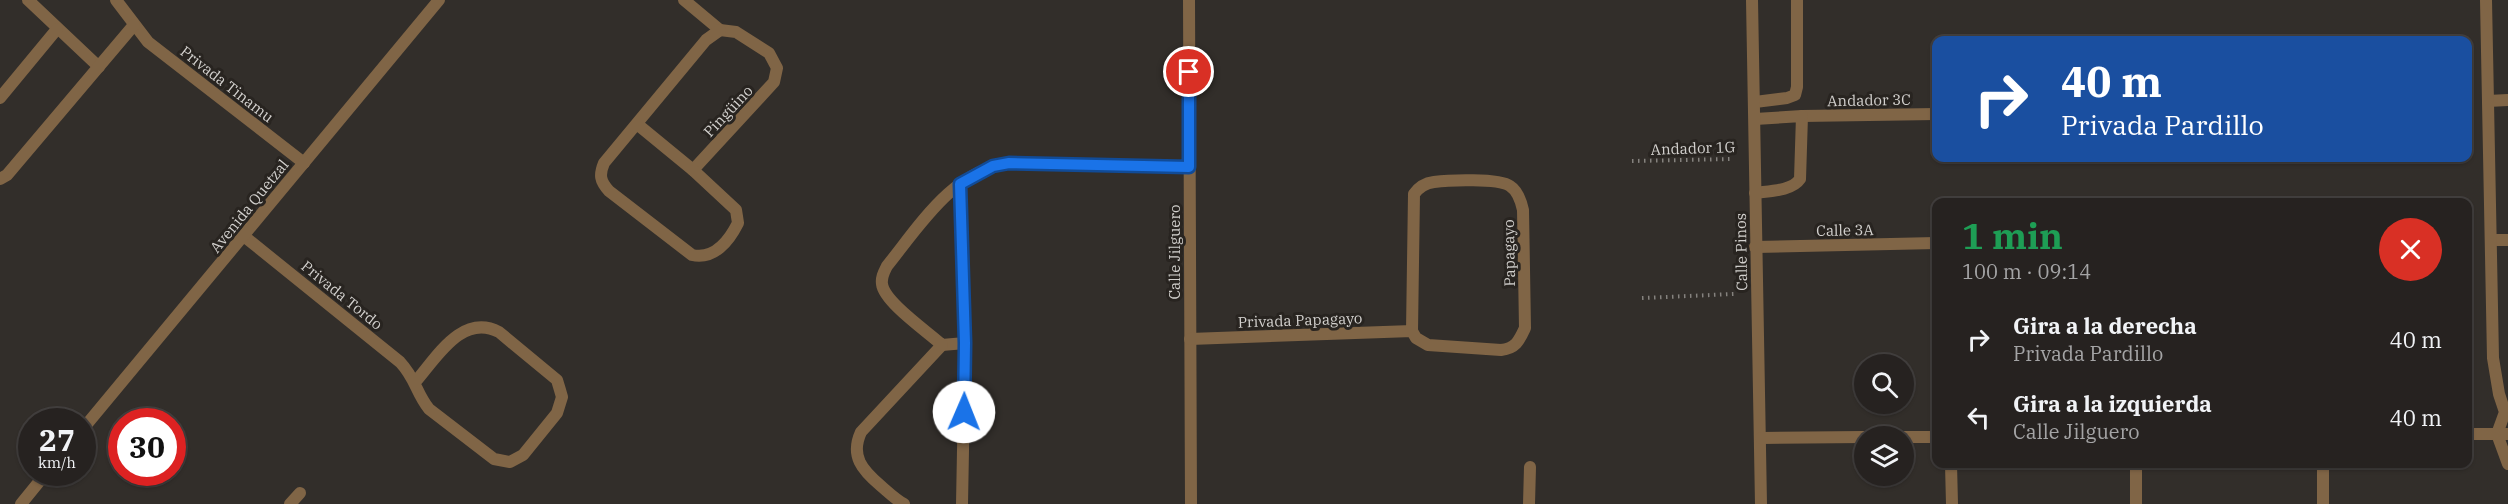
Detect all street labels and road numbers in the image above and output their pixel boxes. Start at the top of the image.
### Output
street label: Privada Tinamu [177,42,277,126]
street label: Pingüino [699,81,757,141]
street label: Andador 3C [1827,90,1911,110]
street label: Andador 1G [1650,137,1736,159]
street label: Avenida Quetzal [206,155,292,257]
street label: Calle Jilguero [1165,205,1184,299]
street label: Calle Pinos [1731,213,1751,291]
street label: Papagayo [1499,219,1519,287]
street label: Calle 3A [1816,220,1875,240]
street label: Privada Tordo [297,256,387,334]
street label: Privada Papagayo [1237,308,1363,332]

